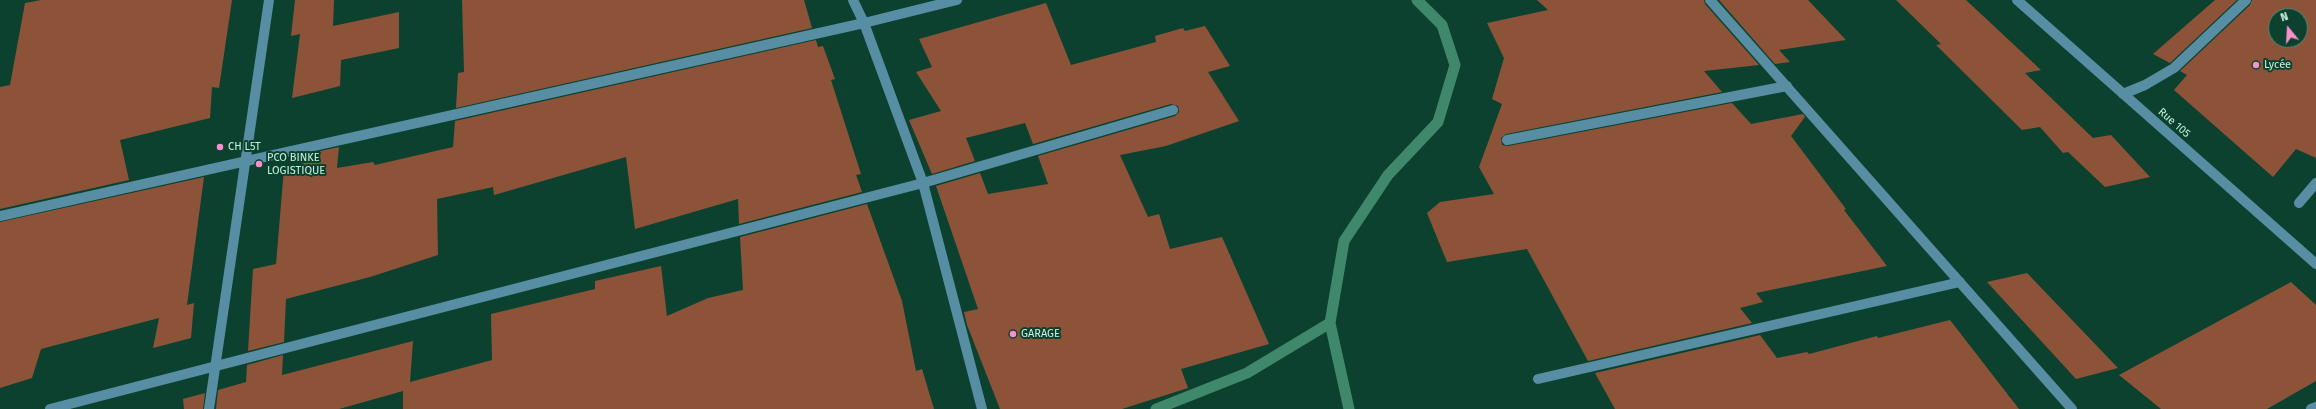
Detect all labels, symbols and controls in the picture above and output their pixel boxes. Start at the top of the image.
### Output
north arrow [2268,8,2308,48]
text: N [2279,10,2290,24]
place label: Lycée [2264,58,2291,72]
marker: Lycée [2251,60,2261,70]
street label: Rue 105 [2155,105,2193,141]
place label: CH L5T [228,140,261,154]
marker: CH L5T [215,142,225,152]
place label: PCO BINKE LOGISTIQUE [267,151,325,177]
marker: PCO BINKE LOGISTIQUE [254,159,264,169]
place label: GARAGE [1021,327,1060,341]
marker: GARAGE [1008,329,1018,339]

